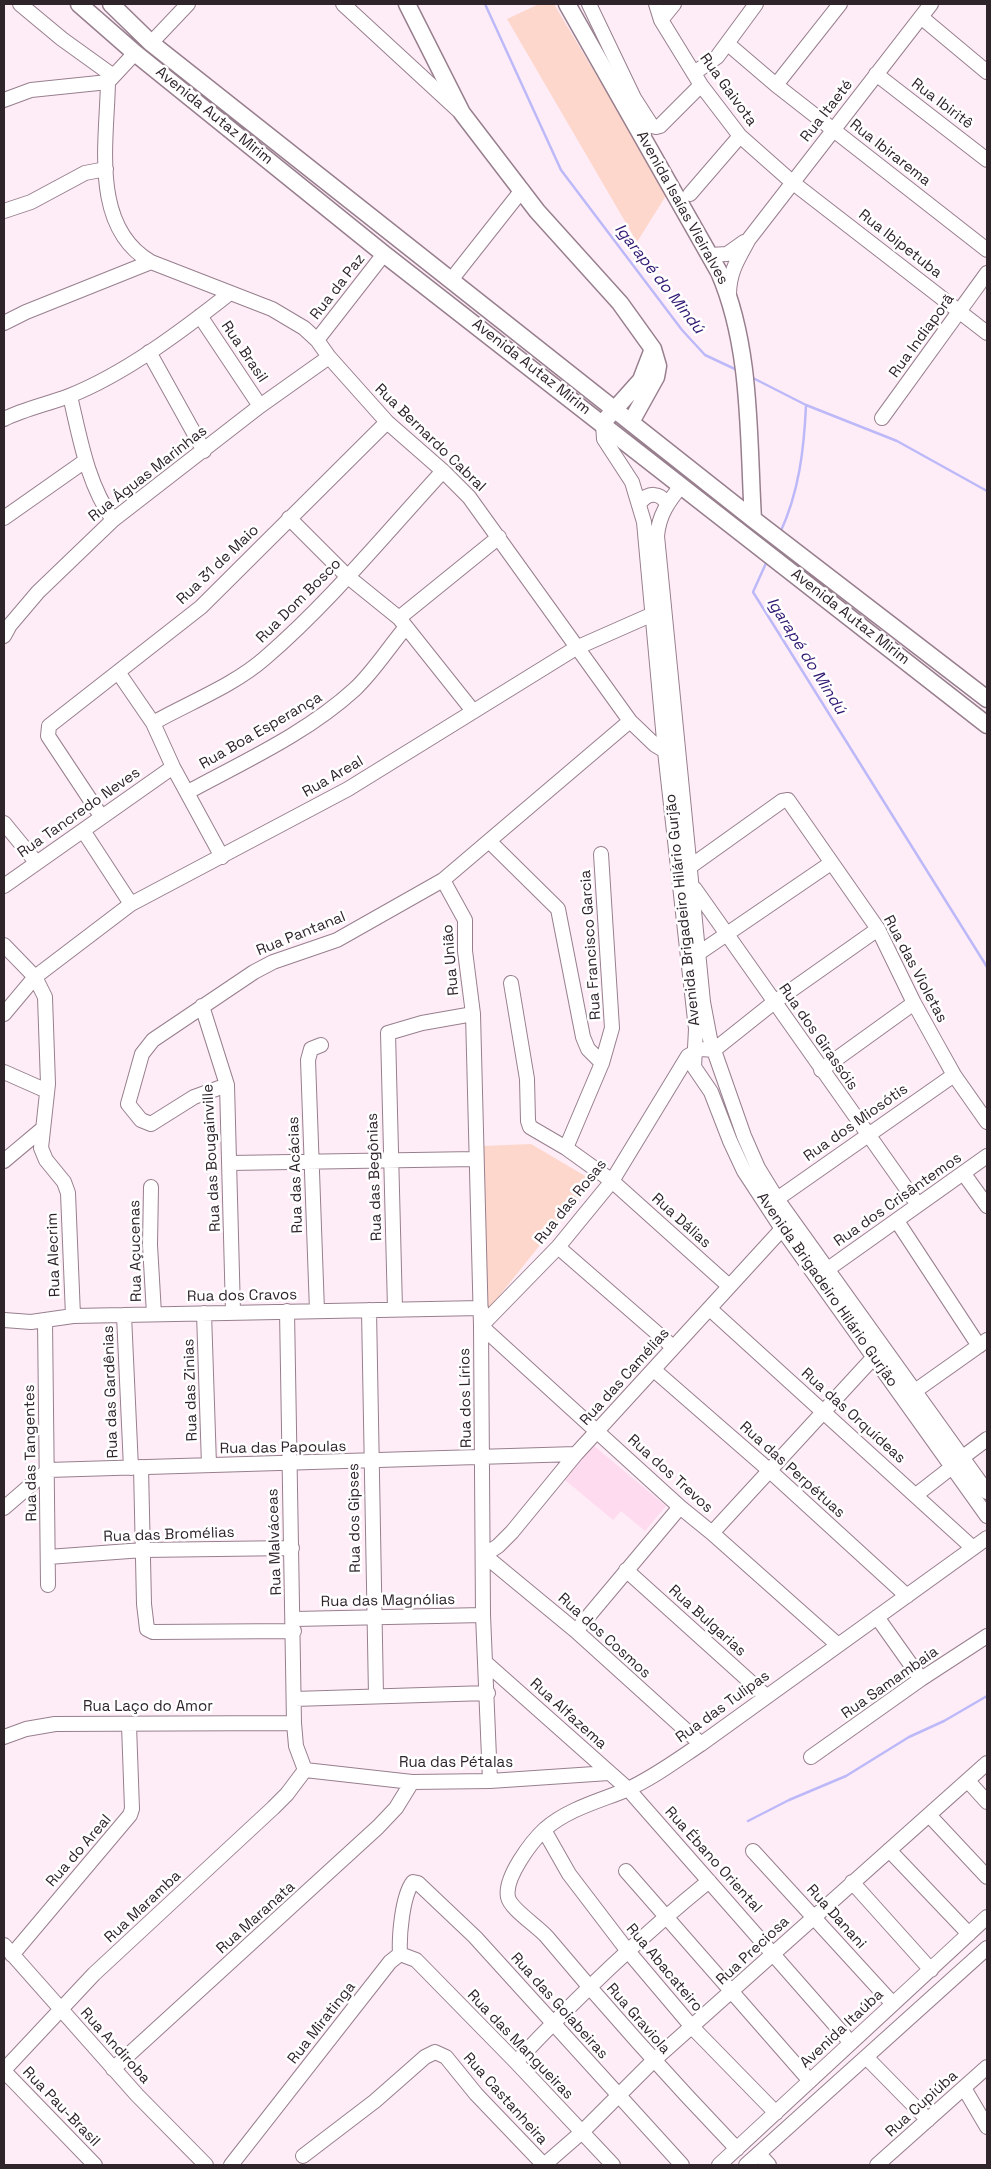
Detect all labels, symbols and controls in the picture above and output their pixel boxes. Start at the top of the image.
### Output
street label: Rua Gaivota [696,50,760,130]
street label: Avenida Autaz Mirim [152,63,276,169]
street label: Rua Ibiritê [907,75,977,133]
street label: Rua Itaeté [797,76,857,146]
street label: Rua Ibirarema [846,116,934,190]
street label: Avenida Isaías Vieiralves [632,128,732,288]
street label: Rua Ibipetuba [855,206,945,282]
water label: Igarapé do Mindú [610,220,708,338]
street label: Rua da Paz [307,251,369,323]
street label: Rua Indiaporã [886,291,958,381]
street label: Avenida Autaz Mirim [468,315,594,419]
street label: Rua Brasil [217,318,271,386]
street label: Rua Bernardo Cabral [371,380,489,496]
street label: Rua Águas Marinhas [85,422,211,526]
street label: Rua 31 de Maio [173,521,263,609]
street label: Rua Dom Bosco [253,555,345,647]
street label: Avenida Autaz Mirim [787,565,913,669]
water label: Igarapé do Mindú [762,594,850,718]
street label: Rua Boa Esperança [197,689,325,773]
street label: Rua Areal [299,752,367,802]
street label: Rua Tancredo Neves [14,764,144,862]
street label: Avenida Brigadeiro Hilário Gurjão [662,793,704,1027]
street label: Rua Francisco Garcia [577,869,605,1021]
street label: Rua Pantanal [254,908,348,960]
street label: Rua das Violetas [879,912,951,1026]
street label: Rua União [439,924,463,996]
street label: Rua dos Girassóis [774,980,862,1094]
street label: Rua dos Miosótis [800,1080,912,1166]
street label: Rua das Bougainville [199,1083,225,1233]
street label: Rua das Begônias [364,1113,386,1241]
street label: Rua das Acácias [285,1116,307,1234]
street label: Rua dos Crisântemos [831,1149,965,1251]
street label: Rua das Rosas [531,1156,611,1248]
street label: Avenida Brigadeiro Hilário Gurjão [753,1189,901,1391]
street label: Rua Dálias [648,1190,714,1252]
street label: Rua Açucenas [126,1200,146,1302]
street label: Rua Alecrim [44,1213,64,1297]
street label: Rua dos Cravos [187,1286,297,1306]
street label: Rua das Gardênias [100,1325,122,1459]
street label: Rua das Camélias [577,1325,673,1429]
street label: Rua das Zinias [180,1338,202,1442]
street label: Rua dos Lírios [456,1348,476,1448]
street label: Rua das Orquídeas [797,1364,909,1468]
street label: Rua das Tangentes [21,1384,41,1522]
street label: Rua das Perpétuas [736,1418,848,1522]
street label: Rua dos Trevos [624,1431,716,1517]
street label: Rua das Papoulas [219,1438,347,1458]
street label: Rua dos Gipses [345,1463,365,1573]
street label: Rua Malváceas [264,1488,286,1596]
street label: Rua das Bromélias [103,1524,235,1546]
street label: Rua Bulgarias [665,1582,749,1660]
street label: Rua dos Cosmos [554,1590,654,1682]
street label: Rua das Magnólias [321,1591,455,1611]
street label: Rua Samambaia [838,1643,942,1723]
street label: Rua das Tulipas [673,1667,773,1747]
street label: Rua Alfazema [526,1675,610,1753]
street label: Rua Laço do Amor [83,1698,213,1716]
street label: Rua das Pétalas [399,1754,513,1772]
street label: Rua Ébano Oriental [661,1803,765,1917]
street label: Rua do Areal [43,1811,115,1891]
street label: Rua Maramba [101,1867,185,1947]
street label: Rua Maranata [213,1878,299,1958]
street label: Rua Danani [802,1881,870,1953]
street label: Rua Preciosa [713,1913,793,1989]
street label: Rua Abacateiro [622,1920,706,2016]
street label: Rua das Goiabeiras [507,1949,611,2063]
street label: Rua Miratinga [284,1978,360,2068]
street label: Rua Graviola [602,1980,674,2058]
street label: Avenida Itaúba [797,1986,887,2072]
street label: Rua das Mangueiras [463,1987,577,2103]
street label: Rua Andiroba [76,2004,154,2088]
street label: Rua Castanheira [459,2049,551,2149]
street label: Rua Pau-Brasil [19,2064,103,2150]
street label: Rua Cupiúba [882,2067,962,2141]

